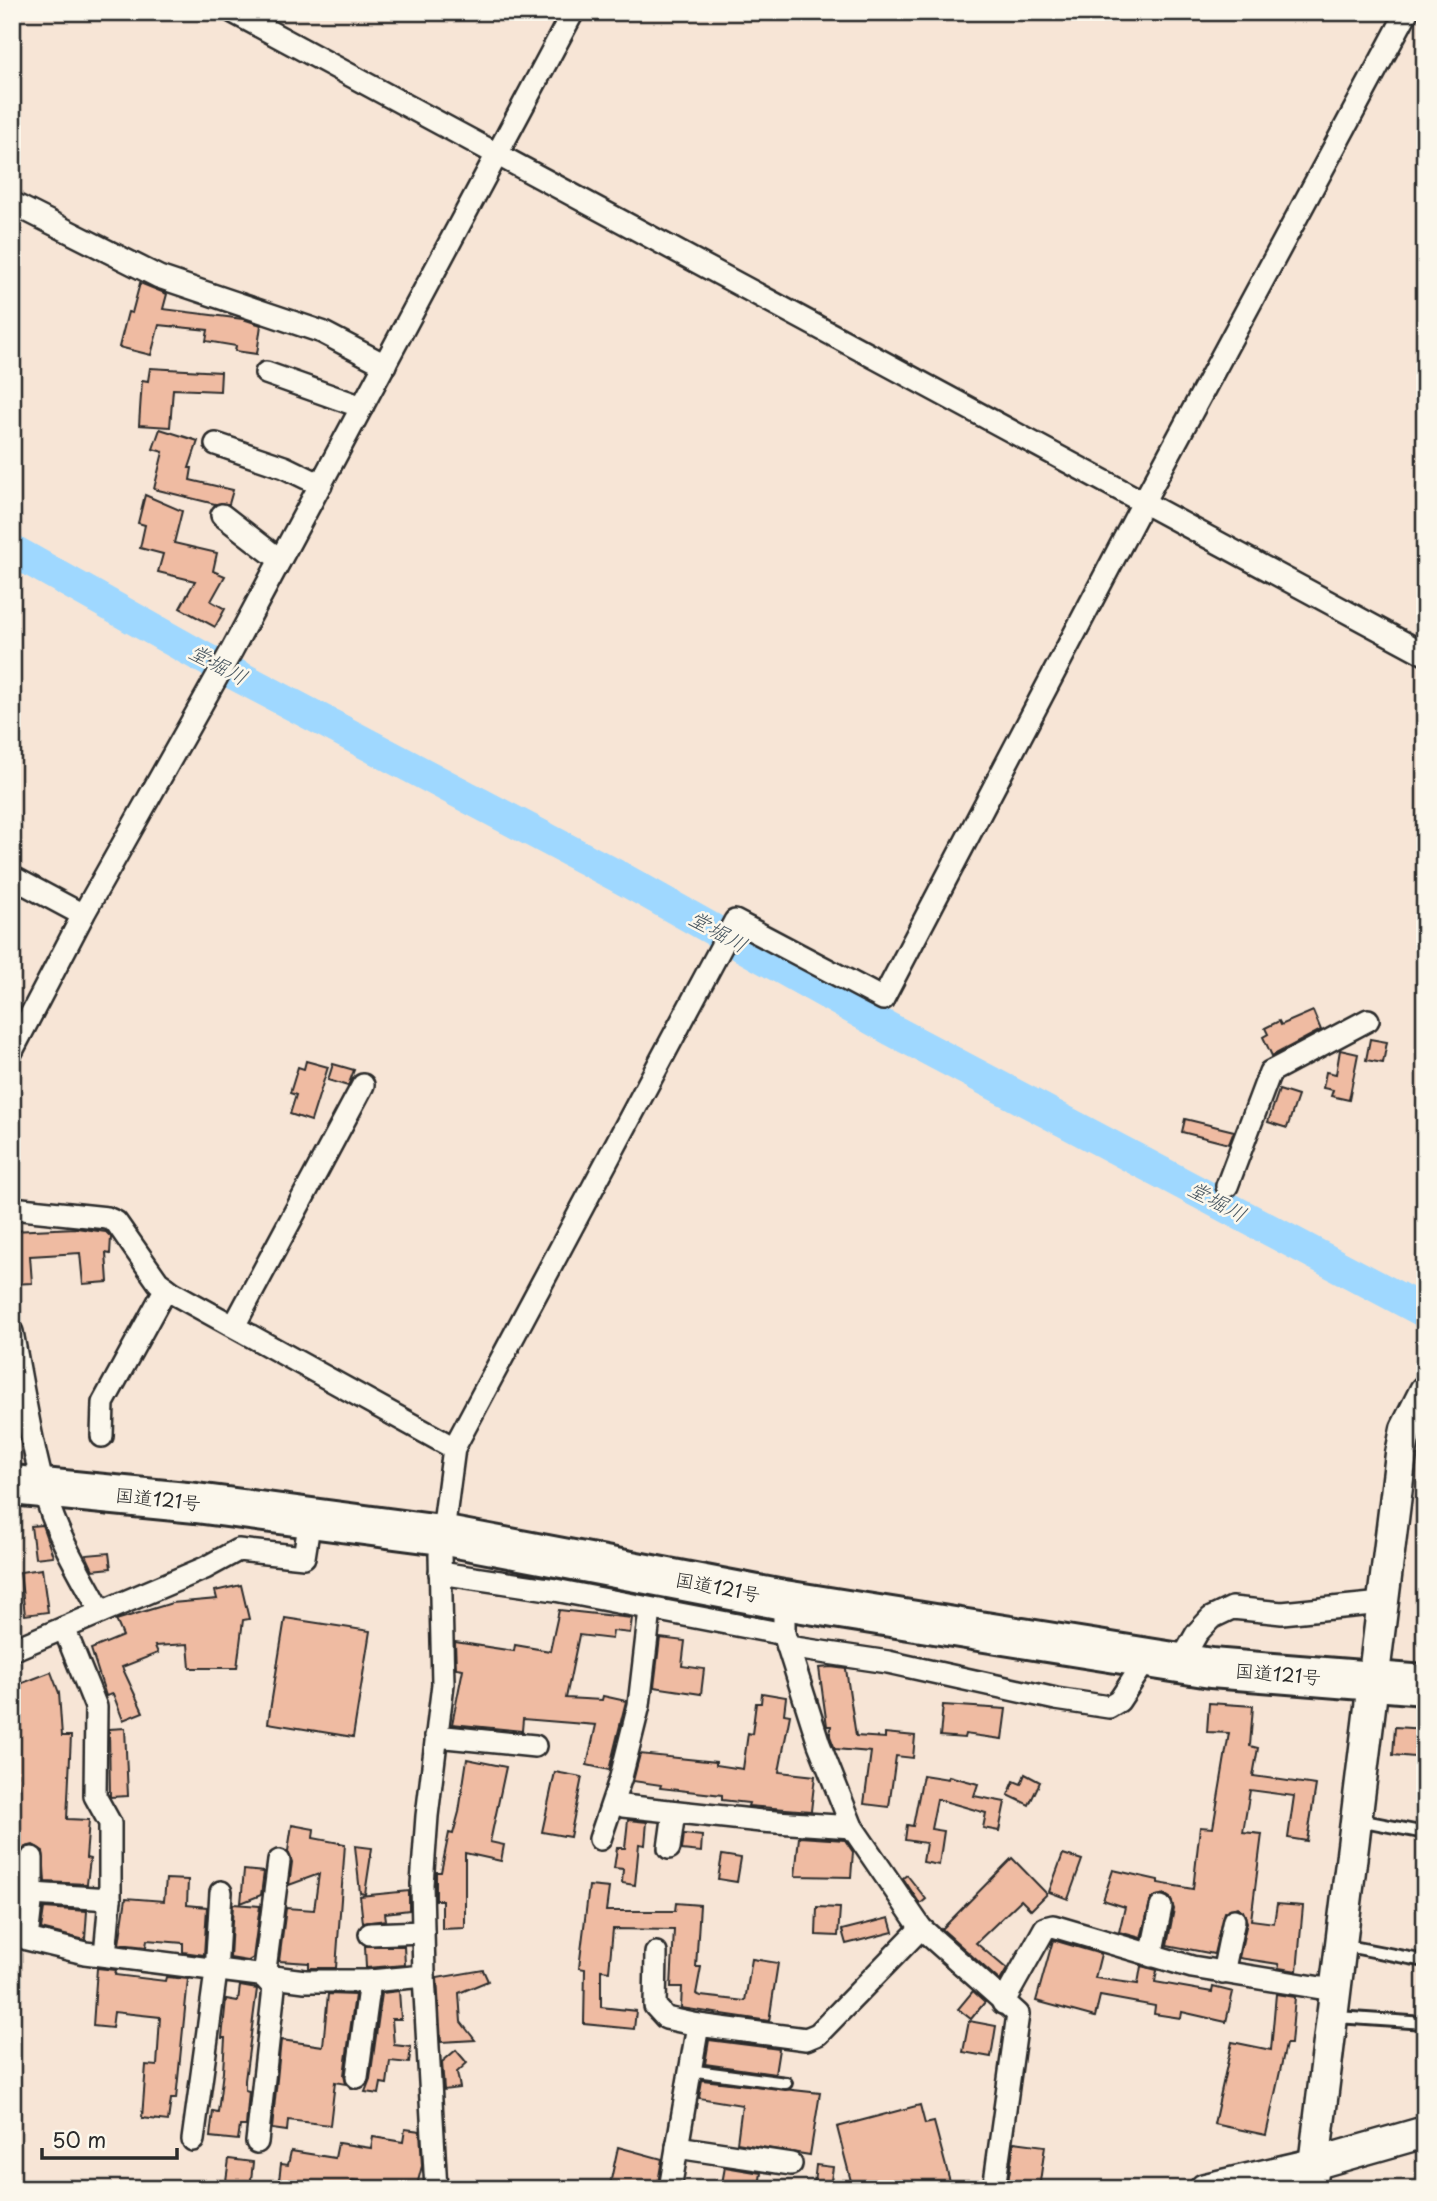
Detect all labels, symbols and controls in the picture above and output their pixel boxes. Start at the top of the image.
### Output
water label: 堂堀川 [184,634,254,692]
water label: 堂堀川 [684,901,754,960]
water label: 堂堀川 [1183,1171,1253,1229]
street label: 国道121号 [114,1480,202,1516]
street label: 国道121号 [673,1564,763,1608]
street label: 国道121号 [1234,1655,1322,1691]
scale bar [42,2117,177,2161]
text: 50 m [52,2123,106,2155]

